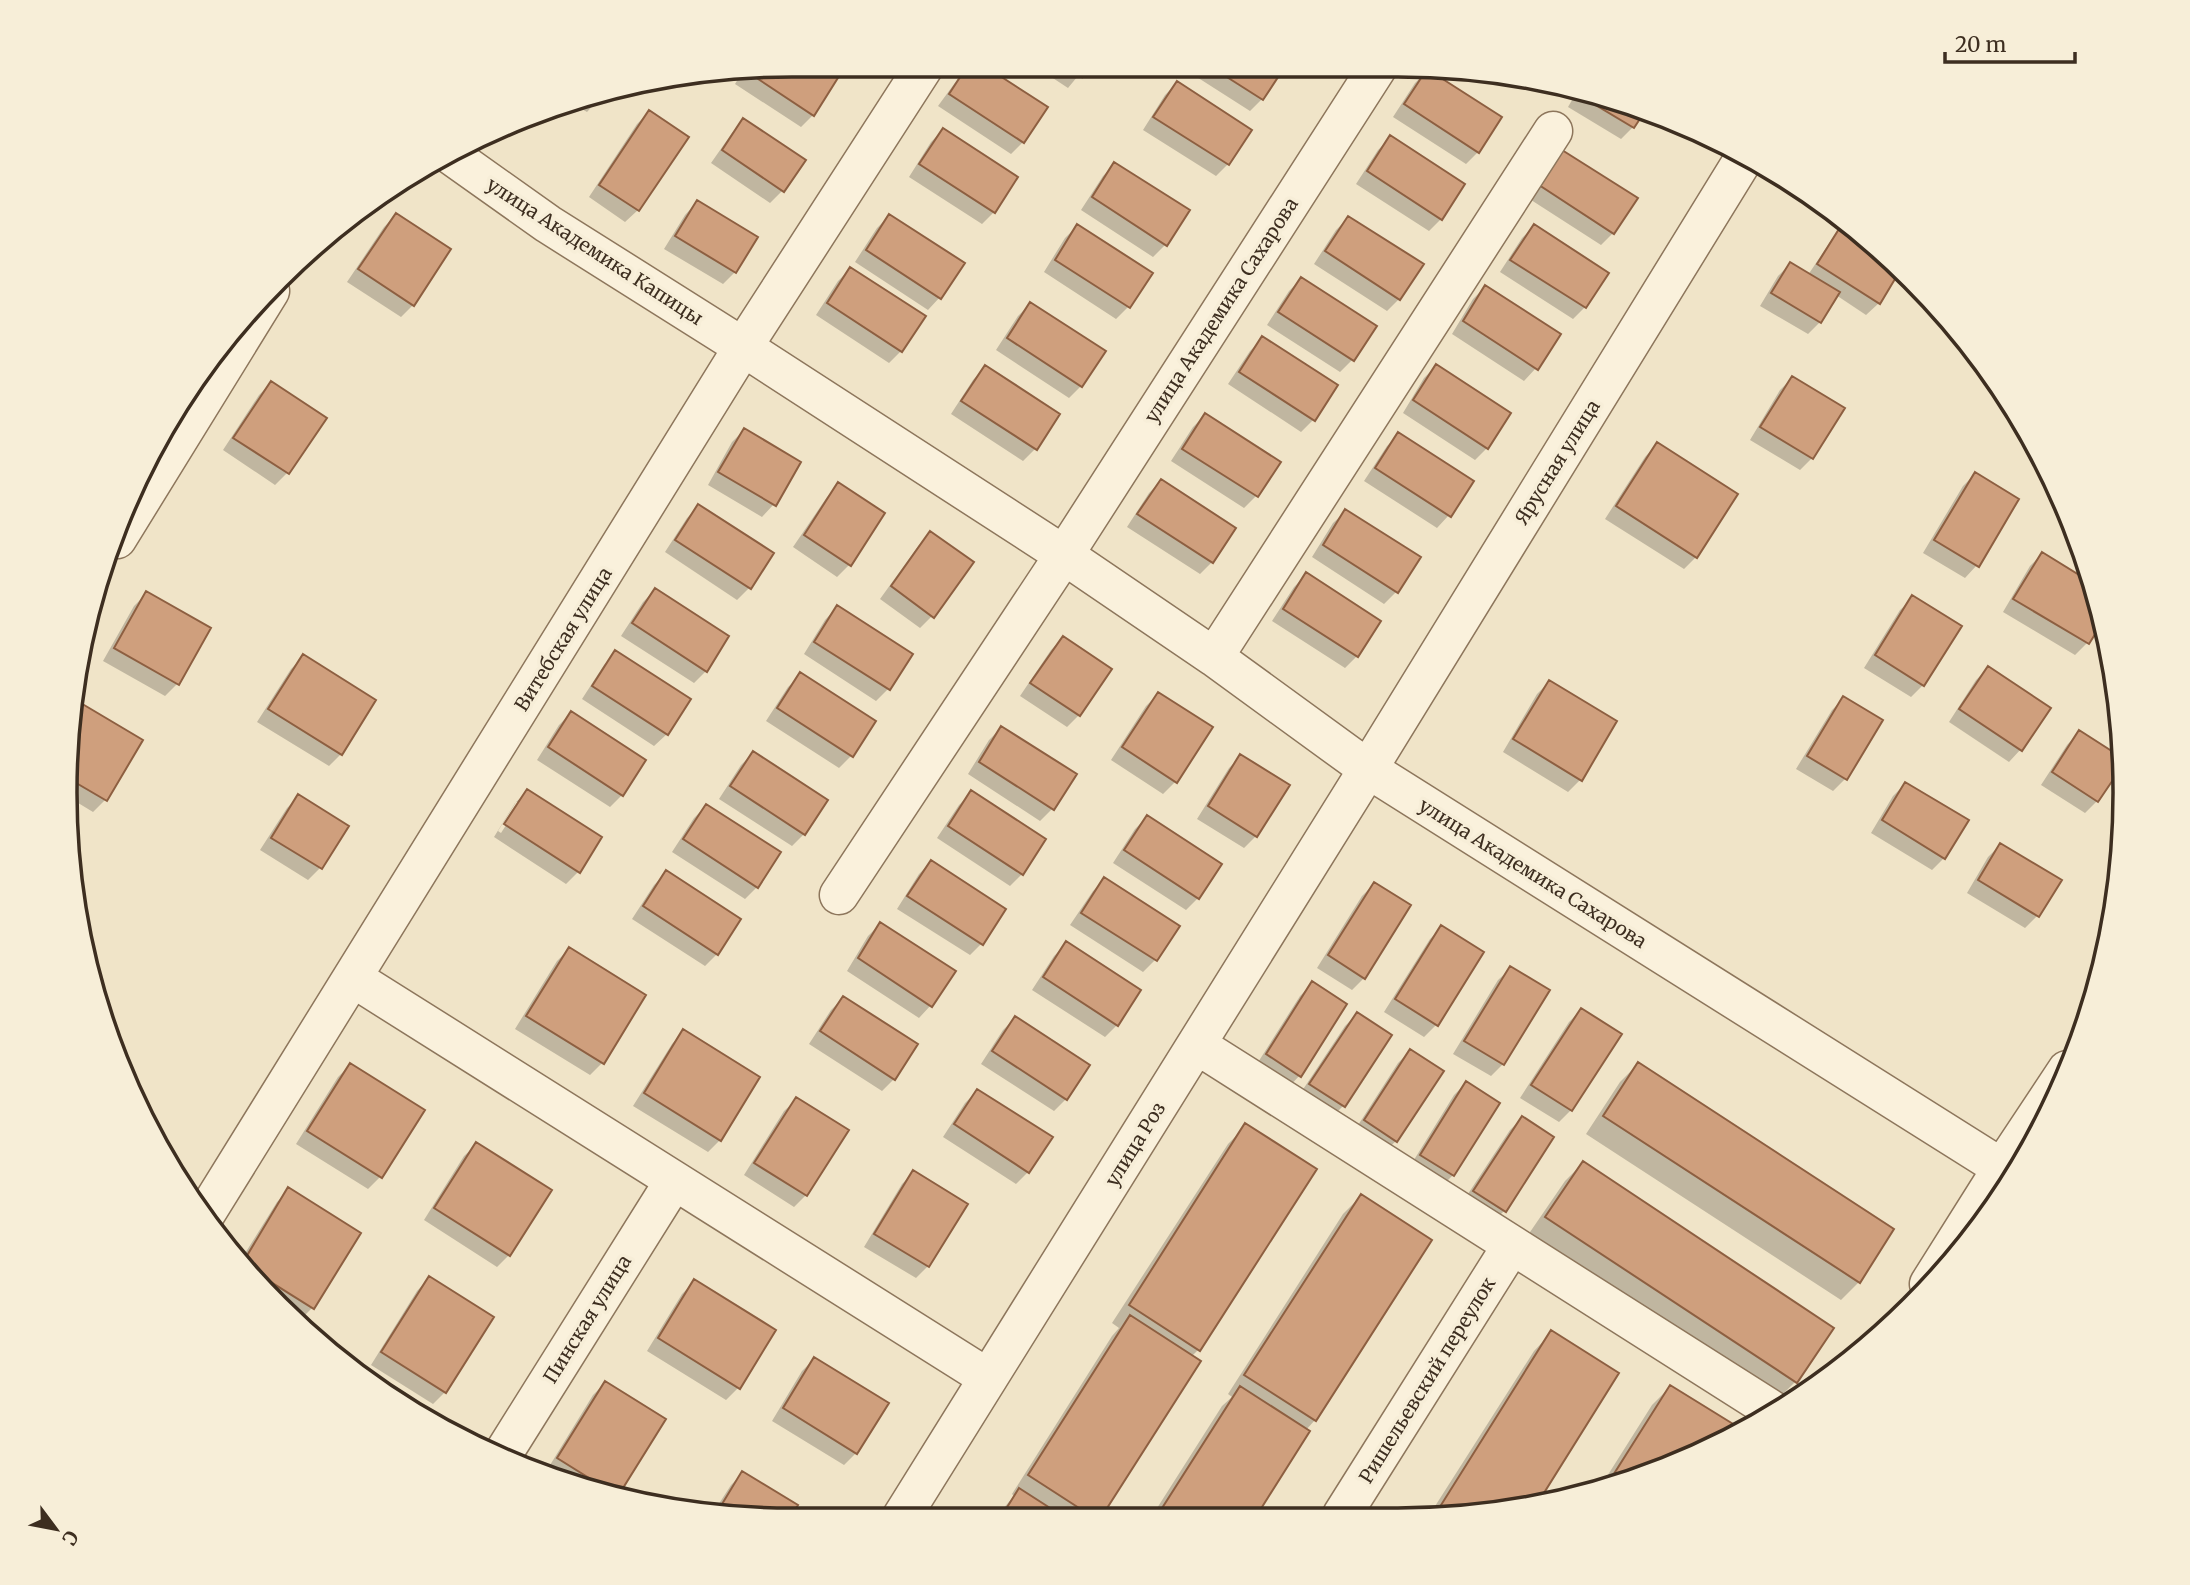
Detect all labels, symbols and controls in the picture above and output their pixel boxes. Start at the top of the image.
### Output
scale bar [1945,21,2074,65]
text: 20 m [1955,31,2007,58]
street label: улица Академика Капицы [482,172,708,330]
street label: улица Академика Сахарова [1139,193,1303,427]
street label: Ярусная улица [1509,395,1605,529]
street label: Витебская улица [509,563,617,715]
street label: улица Академика Сахарова [1415,793,1651,953]
street label: улица Роз [1100,1097,1170,1191]
street label: Пинская улица [538,1250,636,1388]
street label: Ришельевский переулок [1354,1272,1500,1488]
north arrow [21,1494,91,1564]
text: С [57,1526,84,1550]

